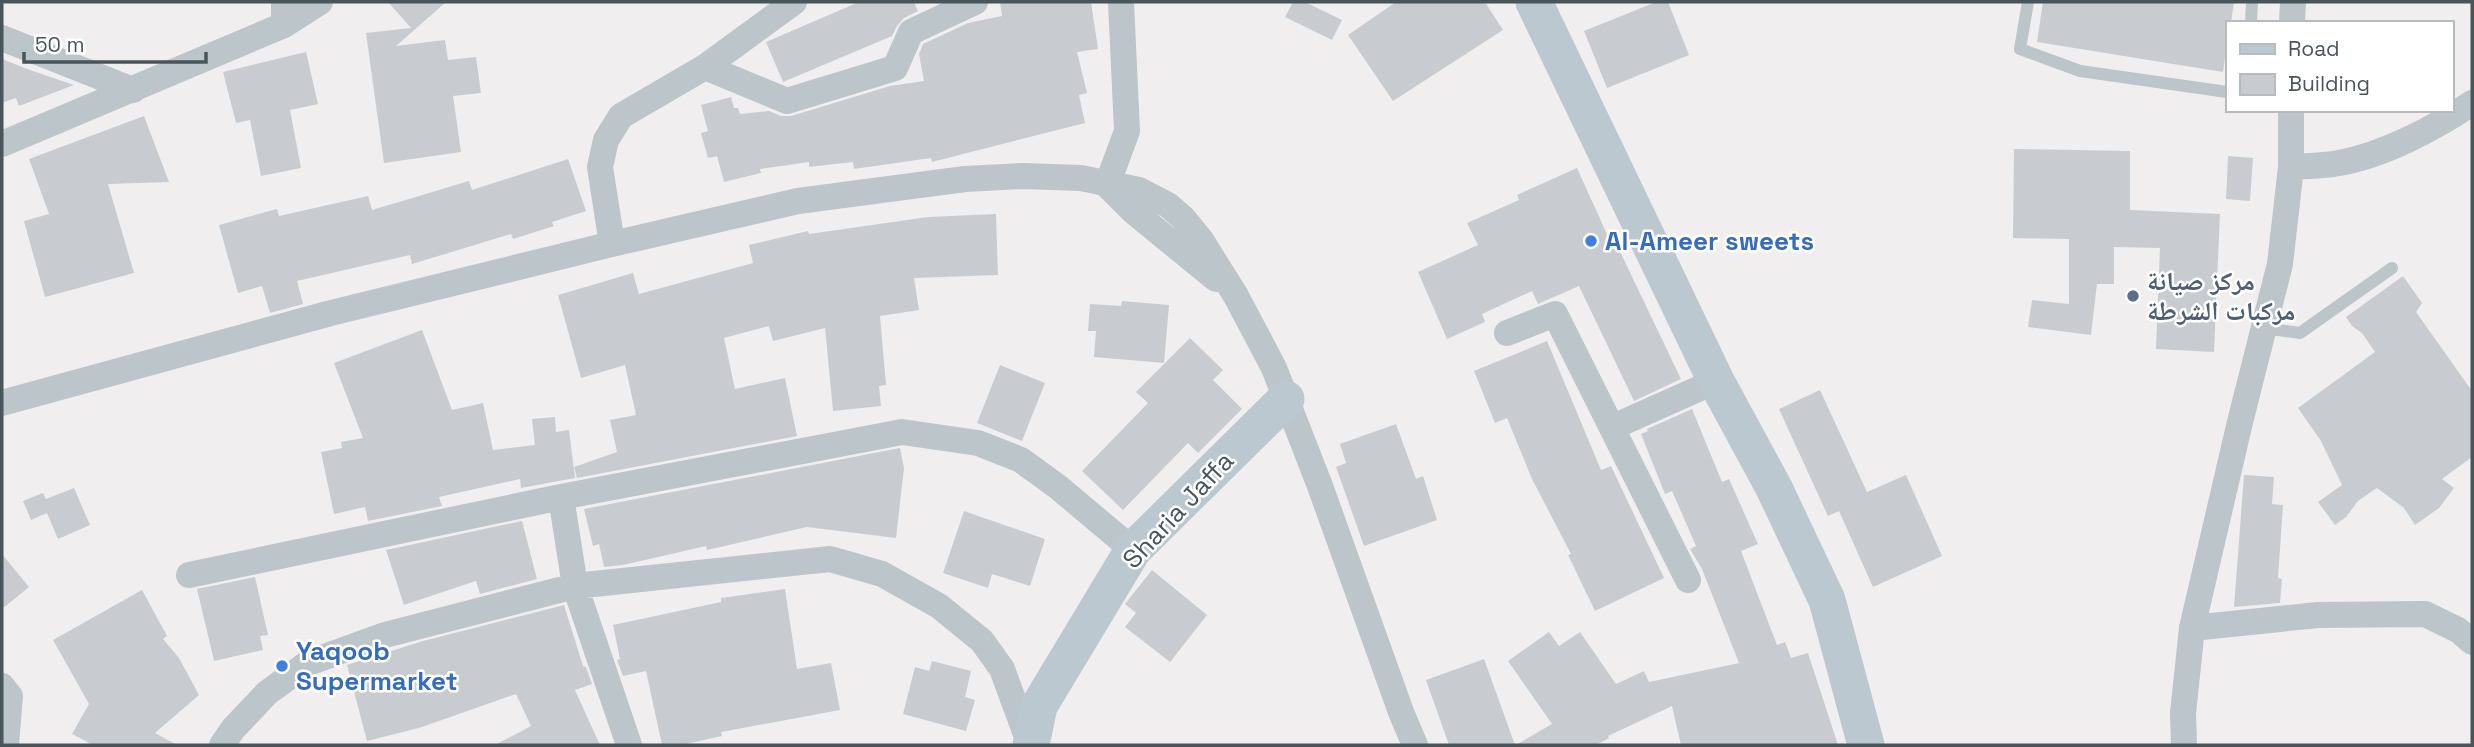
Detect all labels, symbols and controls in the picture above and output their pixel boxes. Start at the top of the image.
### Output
scale bar [24,21,206,65]
legend [2226,21,2453,112]
text: 50 m [35,31,85,58]
text: Road [2288,35,2340,62]
text: Building [2288,70,2370,97]
place label: Al-Ameer sweets [1605,224,1814,258]
marker: Al-Ameer sweets [1583,233,1599,249]
place label: مركز صيانة مركبات الشرطة [2147,264,2295,328]
marker: مركز صيانة مركبات الشرطة [2125,288,2141,304]
street label: Sharia Jaffa [1115,444,1241,576]
place label: Yaqoob Supermarket [296,634,458,698]
marker: Yaqoob Supermarket [274,658,290,674]

